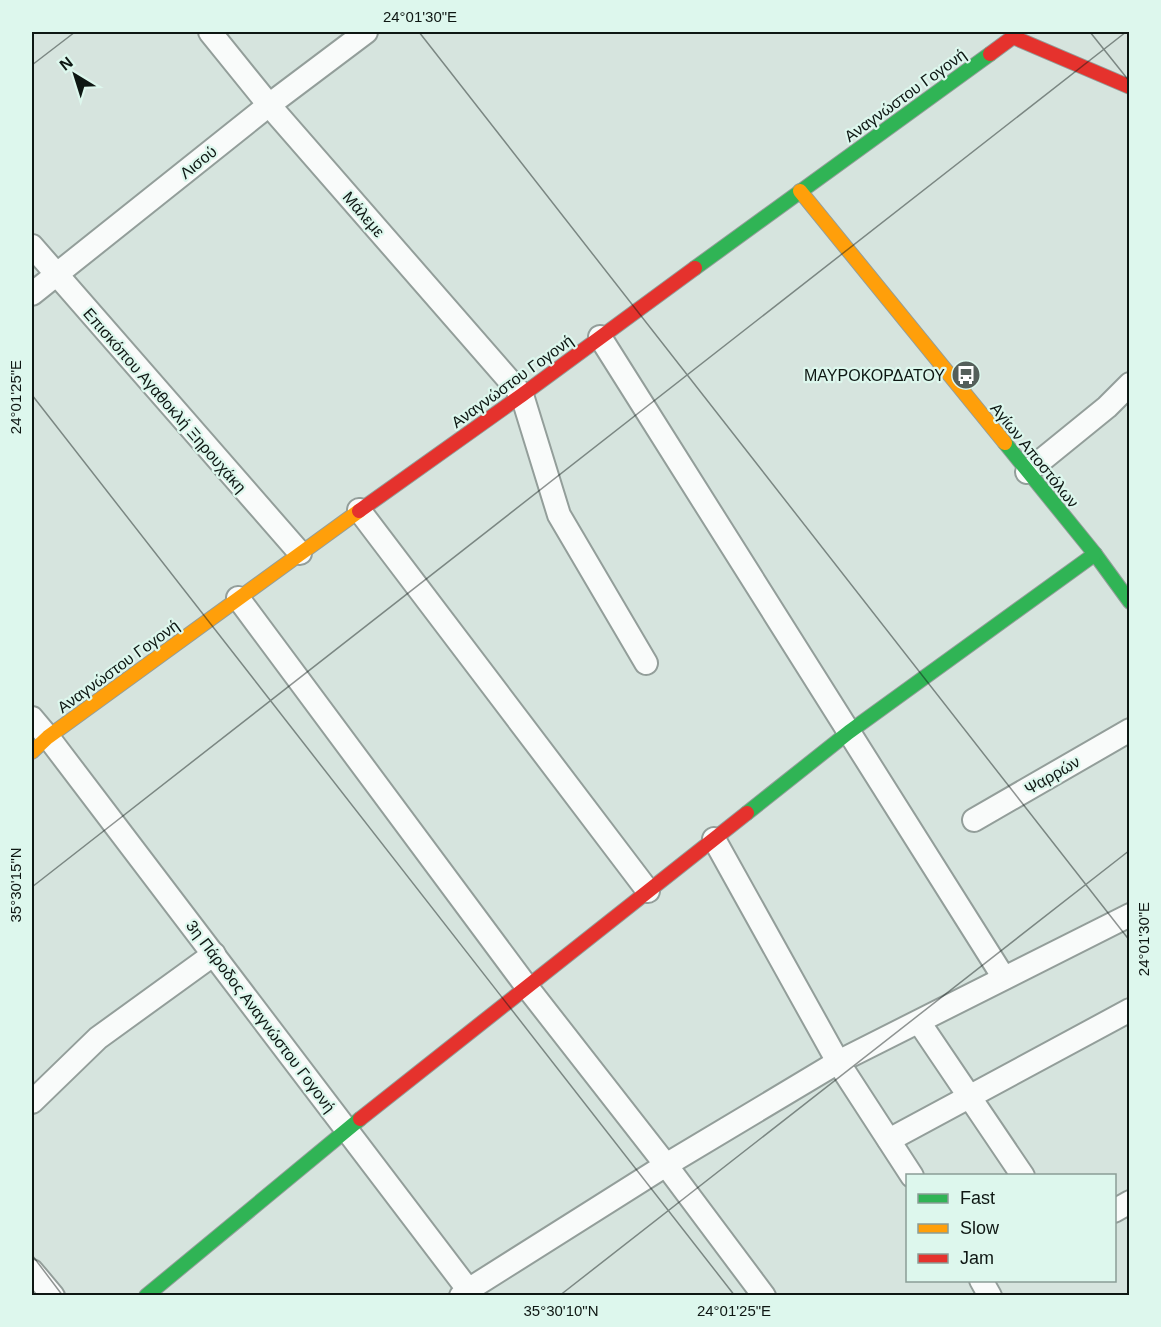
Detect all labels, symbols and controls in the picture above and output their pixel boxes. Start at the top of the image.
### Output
text: 24°01'30"E [383,8,457,25]
north arrow [45,45,105,105]
street label: Αναγνώστου Γογονή [841,46,969,145]
text: N [56,53,76,74]
street label: Λισού [177,143,220,182]
street label: Μάλεμε [339,188,388,240]
street label: Επισκόπου Αγαθοκλή Ξηρουχάκη [80,305,249,496]
street label: Αναγνώστου Γογονή [448,332,576,431]
bus stop icon: ΜΑΥΡΟΚΟΡΔΑΤΟΥ [950,359,982,391]
text: 24°01'25"E [7,360,24,434]
place label: ΜΑΥΡΟΚΟΡΔΑΤΟΥ [804,367,945,384]
street label: Αγίων Αποστόλων [987,400,1082,511]
street label: Αναγνώστου Γογονή [54,617,182,716]
street label: Ψαρρών [1022,753,1083,798]
text: 35°30'15"N [7,847,24,923]
text: 24°01'30"E [1135,902,1152,976]
street label: 3η Πάροδος Αναγνώστου Γογονή [183,917,338,1116]
legend [906,1174,1116,1282]
text: Fast [960,1188,995,1208]
text: Slow [960,1218,1000,1238]
text: Jam [960,1248,994,1268]
text: 35°30'10"N [523,1302,599,1319]
text: 24°01'25"E [697,1302,771,1319]

